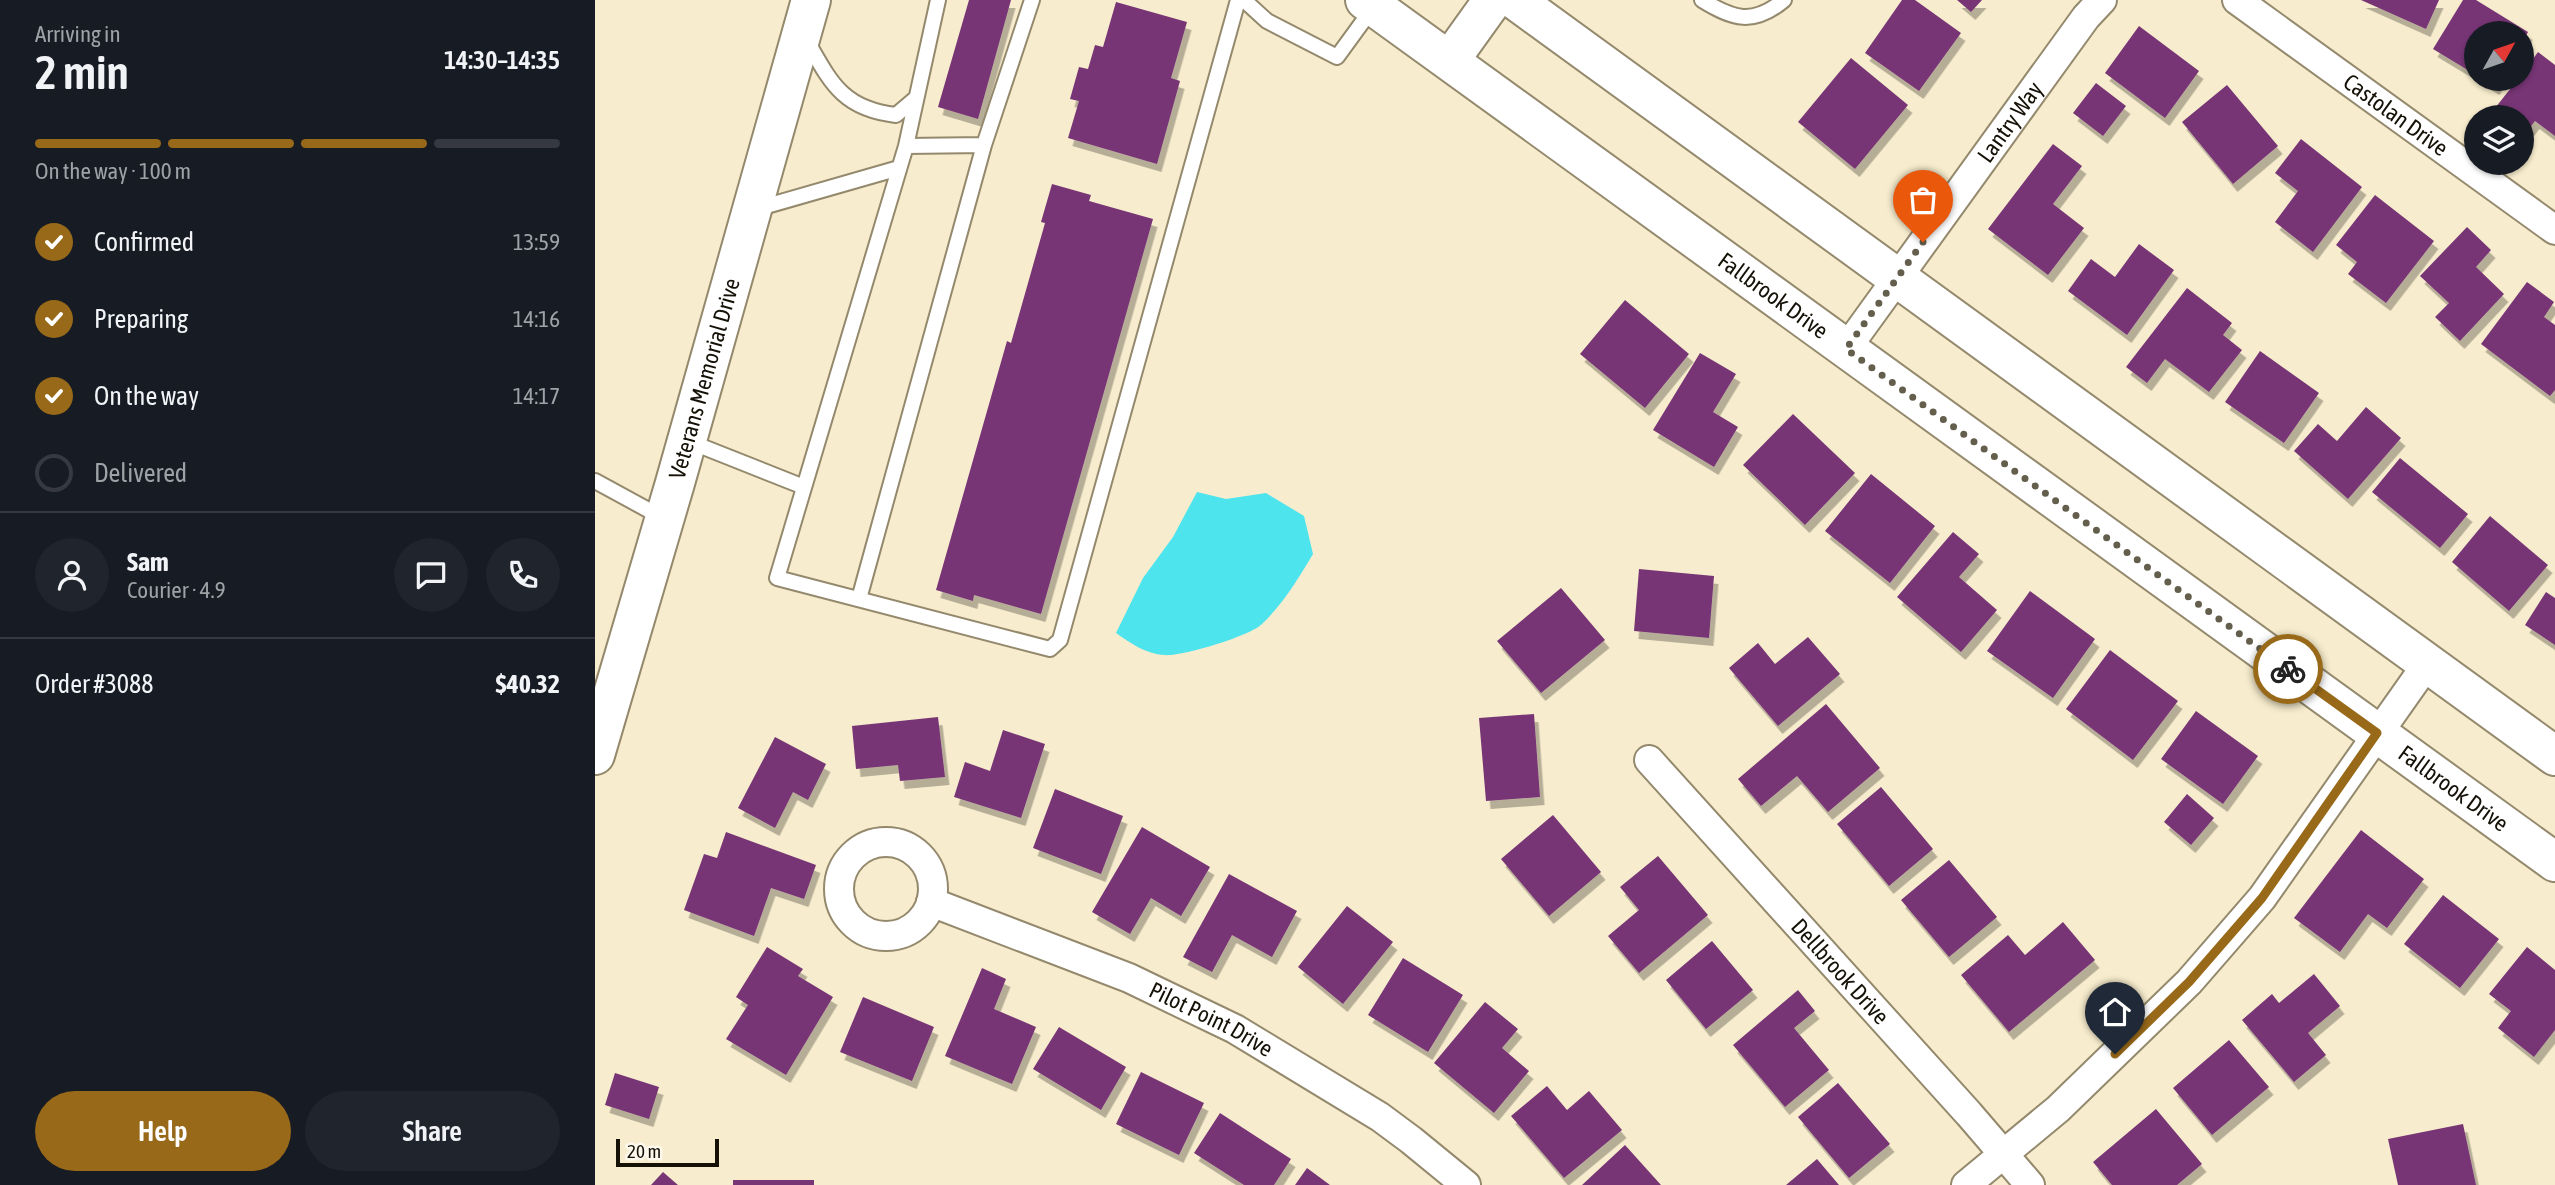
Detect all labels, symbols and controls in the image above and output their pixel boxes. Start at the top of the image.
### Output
text: Arriving in [35,21,121,47]
north arrow [2464,21,2534,91]
map controls [2464,21,2534,175]
text: 14:30–14:35 [444,45,560,75]
text: 2 min [35,46,129,99]
street label: Castolan Drive [2339,69,2453,161]
street label: Lantry Way [1972,77,2048,167]
button: layers [2464,105,2534,175]
text: On the way · 100 m [35,158,191,184]
pin [1893,170,1953,242]
icon: bag [1904,181,1942,219]
icon: check [35,223,73,261]
text: Confirmed [94,227,194,257]
text: 13:59 [513,229,560,255]
street label: Fallbrook Drive [1713,247,1833,344]
street label: Veterans Memorial Drive [664,275,745,482]
icon: check [35,300,73,338]
text: Preparing [94,304,188,334]
text: 14:16 [513,306,560,332]
icon: check [35,377,73,415]
text: On the way [94,381,199,411]
text: 14:17 [513,383,560,409]
text: Delivered [94,458,187,488]
button: person [35,538,109,612]
button: chat [394,538,468,612]
button: phone [486,538,560,612]
text: Sam [127,547,169,577]
text: Courier · 4.9 [127,577,226,603]
courier [2253,634,2323,704]
icon: bike [2269,650,2307,688]
text: Order #3088 [35,669,154,699]
text: $40.32 [496,669,560,699]
street label: Fallbrook Drive [2394,740,2513,837]
street label: Dellbrook Drive [1786,913,1894,1029]
street label: Pilot Point Drive [1145,977,1278,1062]
pin [2085,982,2145,1054]
icon: home [2096,993,2134,1031]
button: Help [35,1091,291,1171]
button: Share [305,1091,560,1171]
scale bar [616,1136,719,1168]
text: 20 m [627,1140,661,1162]

